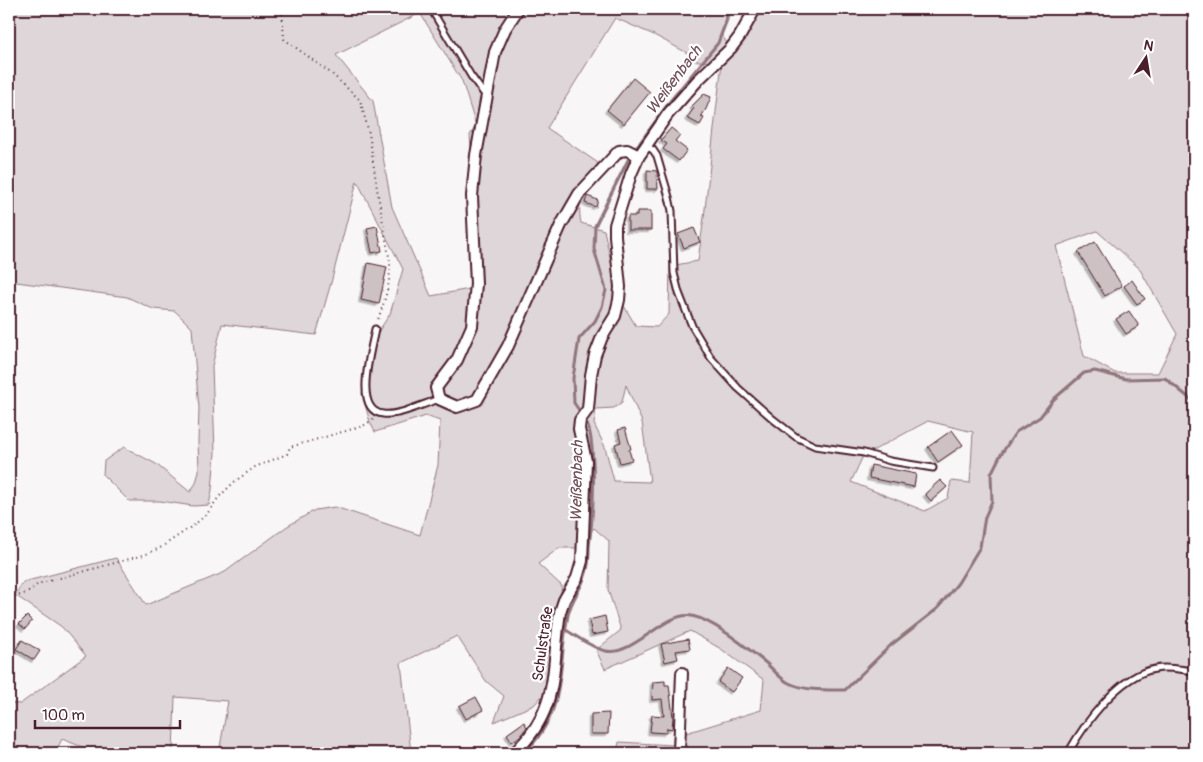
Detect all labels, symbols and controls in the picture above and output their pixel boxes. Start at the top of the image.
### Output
north arrow [1120,32,1170,82]
text: N [1142,36,1155,55]
water label: Weißenbach [642,41,707,118]
water label: Weißenbach [566,439,588,522]
street label: Schulstraße [528,605,558,683]
scale bar [35,697,180,729]
text: 100 m [42,706,85,725]

